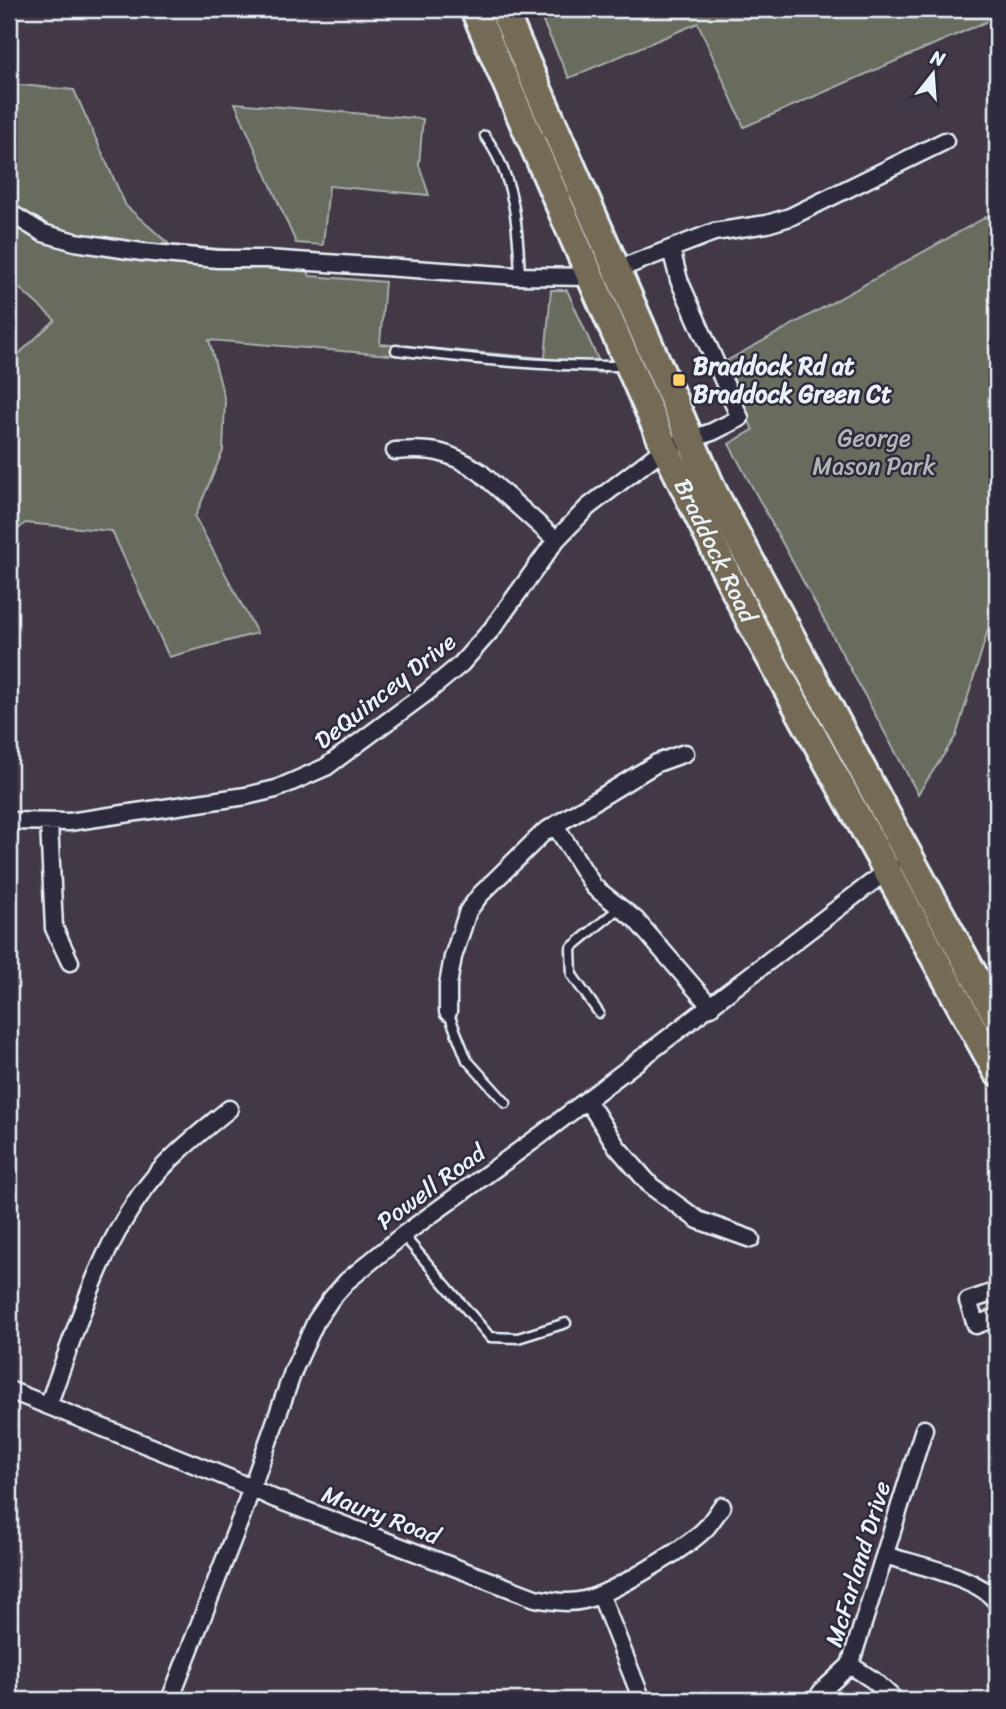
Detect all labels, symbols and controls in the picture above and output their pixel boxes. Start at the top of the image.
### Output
north arrow [898,38,968,108]
text: N [926,40,950,76]
place label: Braddock Rd at Braddock Green Ct [693,345,892,415]
marker: Braddock Rd at Braddock Green Ct [671,372,687,388]
park label: George Mason Park [813,417,936,487]
street label: Braddock Road [662,471,769,631]
street label: DeQuincey Drive [305,622,466,760]
street label: Powell Road [367,1131,497,1241]
street label: Maury Road [316,1473,448,1557]
street label: McFarland Drive [813,1476,903,1652]

